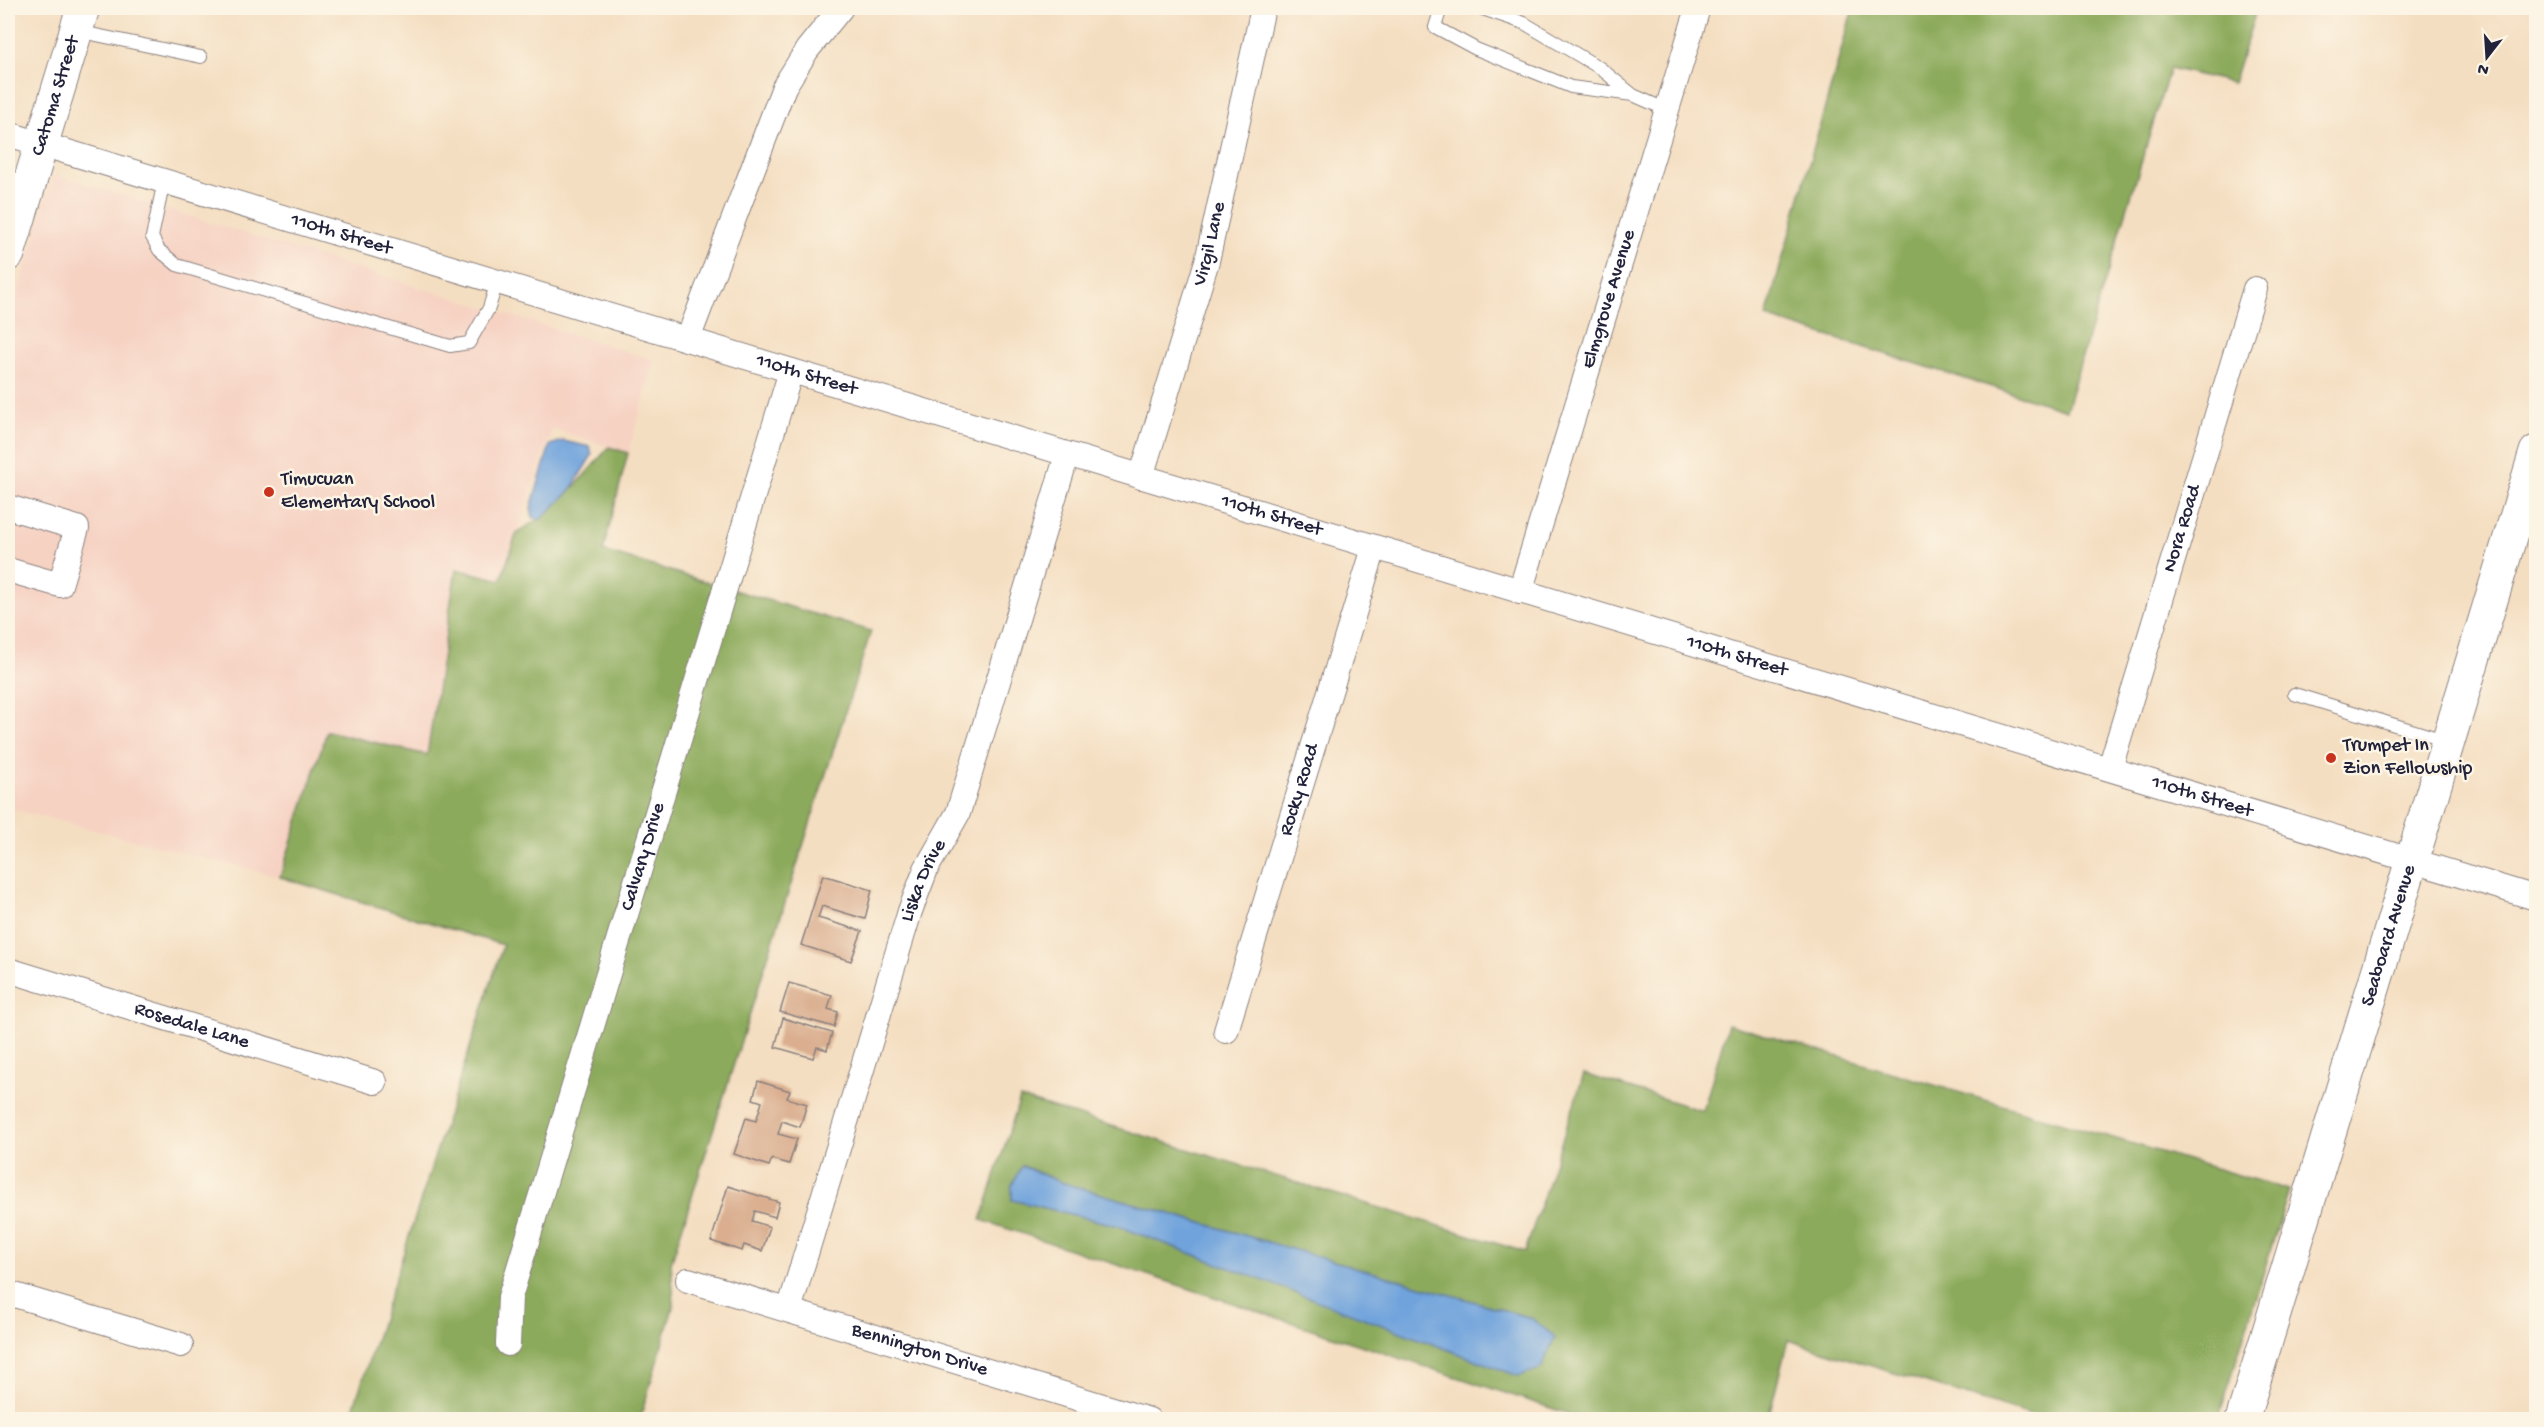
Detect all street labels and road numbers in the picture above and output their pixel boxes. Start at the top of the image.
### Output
street label: Catoma Street [27,32,86,159]
street label: Virgil Lane [1188,199,1231,290]
street label: 110th Street [287,208,396,261]
street label: Elmgrove Avenue [1577,226,1641,372]
street label: 110th Street [752,349,861,402]
street label: Nora Road [2158,480,2207,575]
street label: 110th Street [1217,489,1327,543]
street label: 110th Street [1682,630,1792,683]
street label: Rocky Road [1275,739,1325,839]
street label: 110th Street [2148,771,2257,824]
street label: Calvary Drive [616,799,671,914]
street label: Liska Drive [896,835,952,925]
street label: Seaboard Avenue [2357,862,2422,1009]
street label: Rosedale Lane [131,998,253,1055]
street label: Bennington Drive [848,1318,991,1382]

